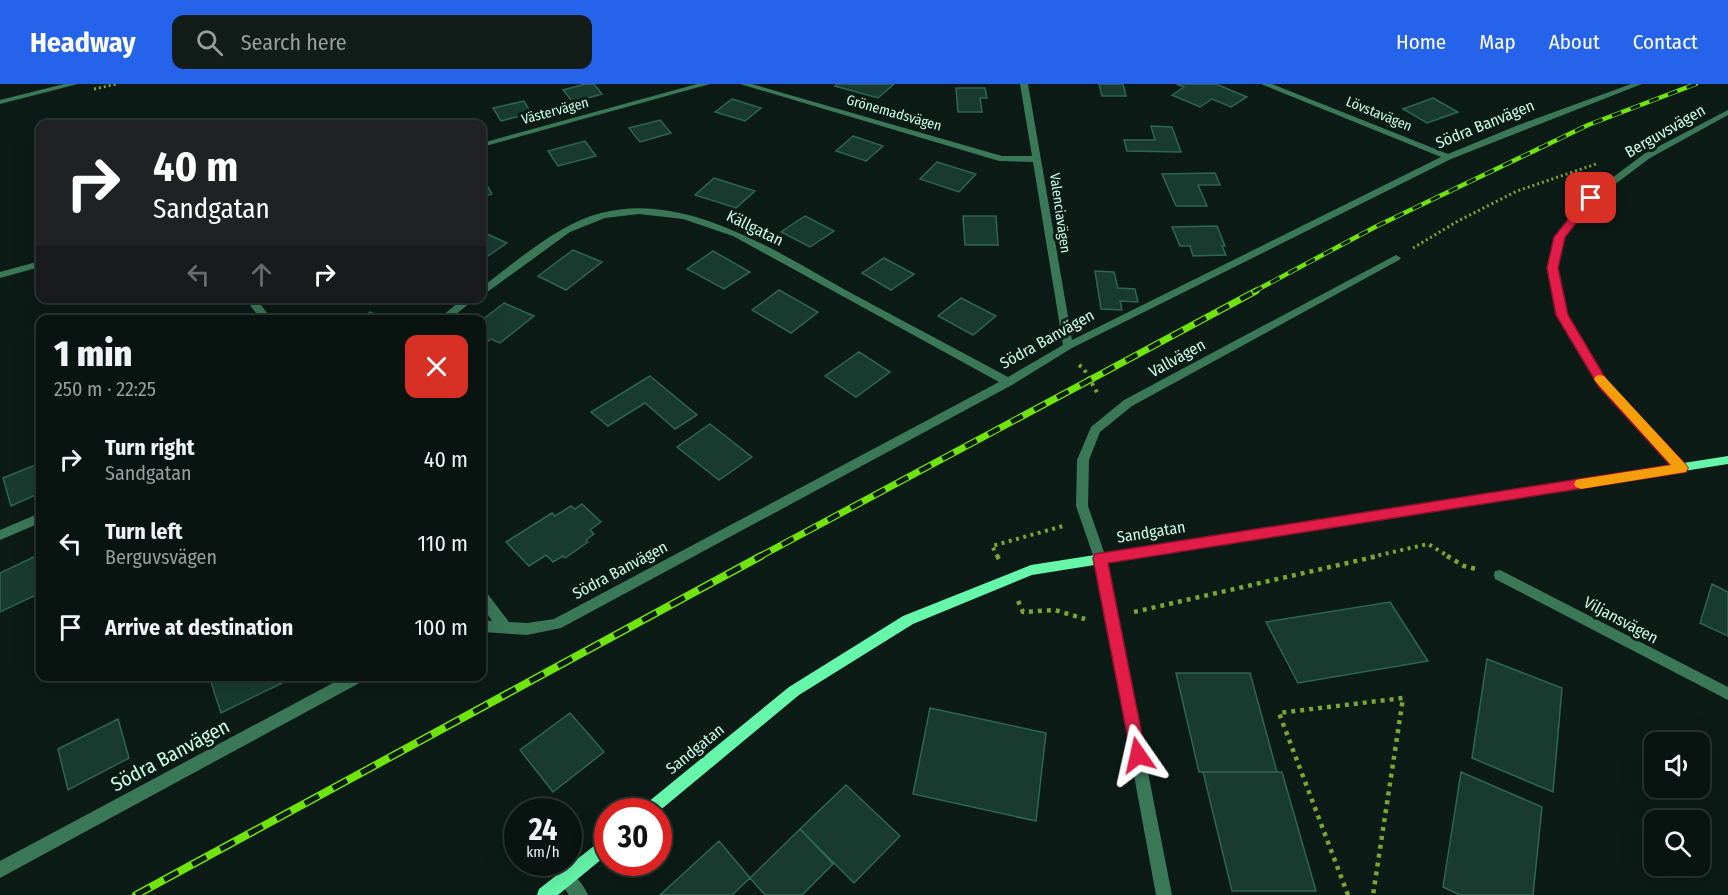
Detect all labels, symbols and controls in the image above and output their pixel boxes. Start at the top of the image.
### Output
search box [172,15,592,69]
text: Headway [30,26,136,59]
icon: search [193,26,226,59]
text: Search here [241,29,347,56]
text: Home [1396,29,1446,55]
text: Map [1479,29,1516,55]
text: About [1549,29,1600,55]
text: Contact [1633,29,1698,55]
street label: Grönemadsvägen [844,91,944,135]
street label: Lövstavägen [1343,93,1415,135]
street label: Västervägen [520,94,590,128]
street label: Södra Banvägen [1433,96,1537,152]
street label: Berguvsvägen [1621,100,1709,162]
text: 40 m [153,142,238,192]
icon: right [54,144,132,222]
street label: Valenciavägen [1046,172,1074,254]
pin [1565,172,1616,223]
icon: arrive [1574,181,1607,214]
text: Sandgatan [153,193,270,225]
street label: Källgatan [723,206,787,250]
icon: left [182,258,215,291]
icon: ahead [245,258,278,291]
icon: right [308,258,341,291]
street label: Södra Banvägen [997,305,1097,373]
text: 1 min [54,332,132,376]
button: close [405,335,468,398]
street label: Vallvägen [1145,335,1209,381]
text: 250 m · 22:25 [54,377,156,401]
text: Turn right [105,434,194,461]
icon: right [54,443,87,476]
text: 40 m [424,446,468,473]
text: Sandgatan [105,461,192,485]
street label: Sandgatan [1115,517,1187,547]
text: Turn left [105,518,183,545]
icon: left [54,527,87,560]
text: 110 m [418,530,468,557]
street label: Södra Banvägen [569,537,671,603]
text: Berguvsvägen [105,545,217,569]
street label: Viljansvägen [1581,592,1661,648]
icon: arrive [54,611,87,644]
text: Arrive at destination [105,614,293,641]
text: 100 m [414,614,468,641]
street label: Södra Banvägen [107,714,233,796]
street label: Sandgatan [662,720,728,778]
position arrow [1106,723,1170,787]
map controls [1644,732,1710,876]
button: sound [1644,732,1710,798]
speed limit sign: 30 [594,798,672,876]
button: search [1644,810,1710,876]
text: 24 [529,812,557,848]
text: km/h [526,843,560,861]

